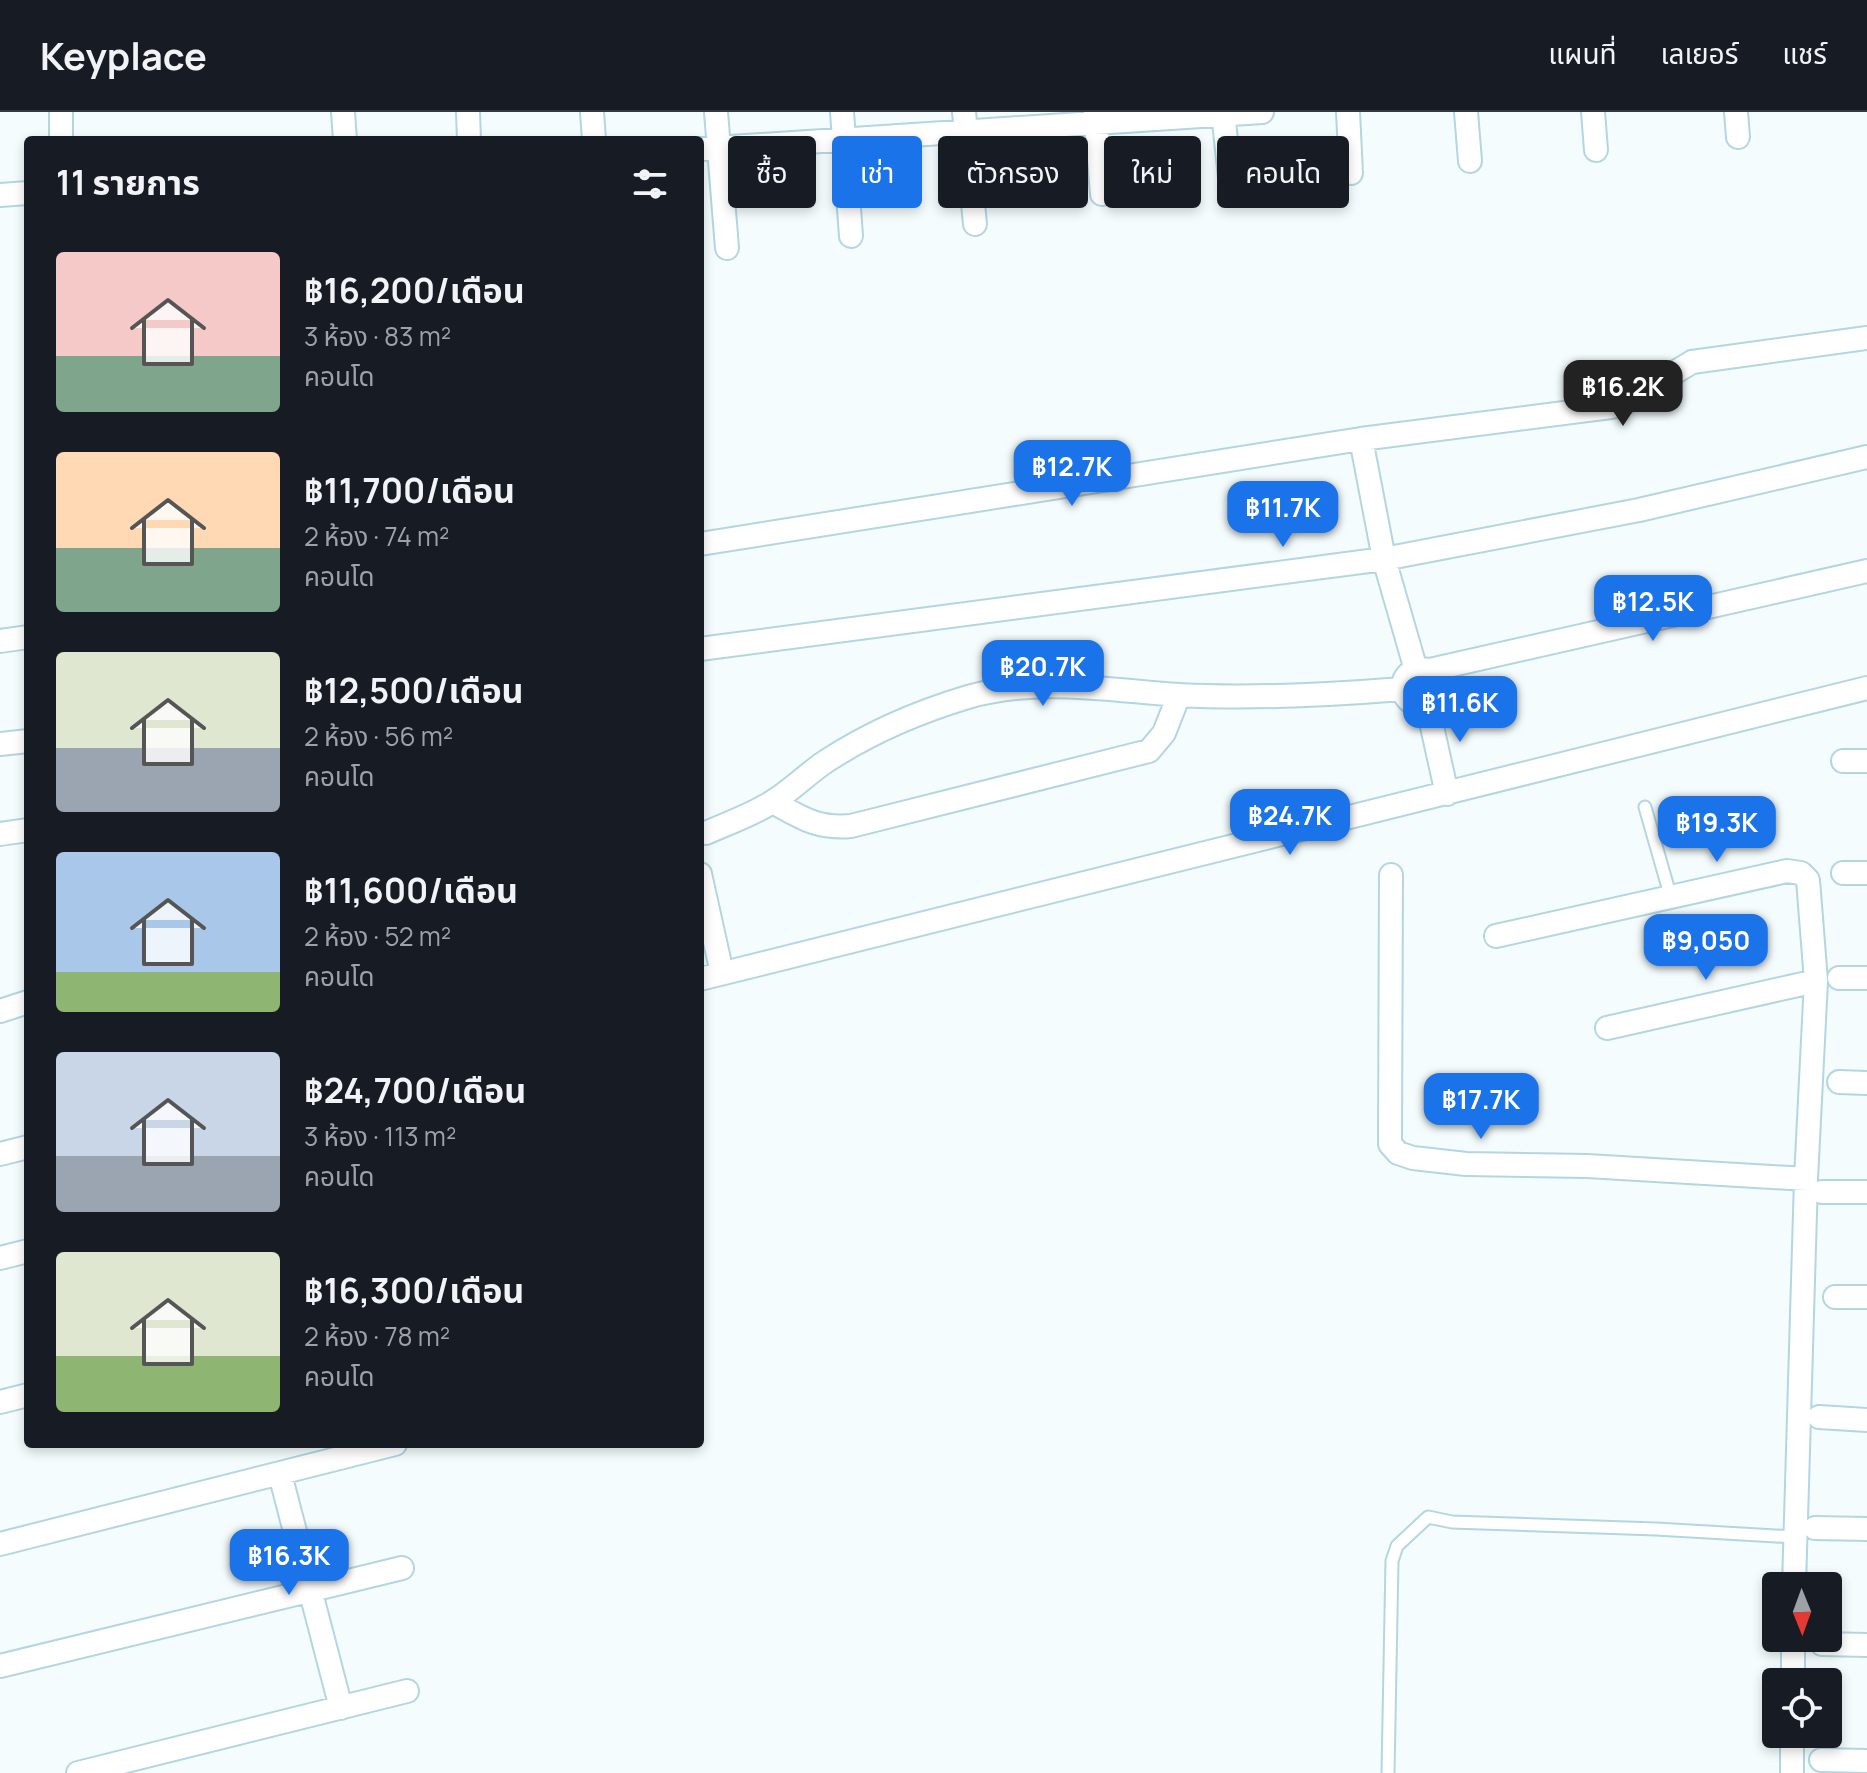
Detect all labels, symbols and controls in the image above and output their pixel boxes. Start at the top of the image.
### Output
text: Keyplace [40,29,207,81]
text: แผนที่ [1548,34,1617,72]
text: เลเยอร์ [1661,34,1738,72]
text: แชร์ [1782,34,1827,72]
chip: ซื้อ [728,136,816,208]
chip: เช่า [832,136,922,208]
chip: ตัวกรอง [938,136,1088,208]
chip: ใหม่ [1104,136,1201,208]
chip: คอนโด [1217,136,1349,208]
text: 11 รายการ [56,159,200,205]
icon: filters [628,162,672,206]
text: ฿16,200/เดือน [304,267,525,313]
icon: home [120,284,216,380]
text: 3 ห้อง · 83 m² [304,318,451,354]
text: คอนโด [304,358,375,394]
pin: ฿16.2K [1558,360,1688,428]
text: ฿16.2K [1582,368,1664,404]
pin: ฿12.7K [1007,440,1137,508]
text: ฿12.7K [1032,448,1112,484]
text: ฿11,700/เดือน [304,467,515,513]
pin: ฿11.7K [1218,481,1348,549]
icon: home [120,484,216,580]
text: ฿11.7K [1245,489,1321,525]
text: 2 ห้อง · 74 m² [304,518,449,554]
text: คอนโด [304,558,375,594]
pin: ฿12.5K [1588,575,1718,643]
text: ฿12.5K [1612,583,1694,619]
pin: ฿20.7K [978,640,1108,708]
text: ฿20.7K [1000,648,1086,684]
text: ฿12,500/เดือน [304,667,524,713]
pin: ฿11.6K [1395,676,1525,744]
icon: home [120,684,216,780]
text: ฿11.6K [1421,684,1499,720]
text: 2 ห้อง · 56 m² [304,718,453,754]
text: คอนโด [304,758,375,794]
pin: ฿24.7K [1225,789,1355,857]
pin: ฿19.3K [1652,796,1782,864]
text: ฿24.7K [1248,797,1332,833]
text: ฿19.3K [1676,804,1758,840]
text: ฿11,600/เดือน [304,867,518,913]
icon: home [120,884,216,980]
pin: ฿9,050 [1641,914,1771,982]
text: 2 ห้อง · 52 m² [304,918,451,954]
text: ฿9,050 [1662,922,1750,958]
text: คอนโด [304,958,375,994]
text: ฿24,700/เดือน [304,1067,526,1113]
pin: ฿17.7K [1416,1073,1546,1141]
text: ฿17.7K [1442,1081,1520,1117]
icon: home [120,1084,216,1180]
text: 3 ห้อง · 113 m² [304,1118,456,1154]
text: คอนโด [304,1158,375,1194]
text: ฿16,300/เดือน [304,1267,524,1313]
icon: home [120,1284,216,1380]
text: 2 ห้อง · 78 m² [304,1318,450,1354]
text: คอนโด [304,1358,375,1394]
pin: ฿16.3K [224,1529,354,1597]
text: ฿16.3K [248,1537,330,1573]
north arrow [1762,1572,1842,1652]
map controls [1762,1572,1842,1748]
button: locate [1762,1668,1842,1748]

